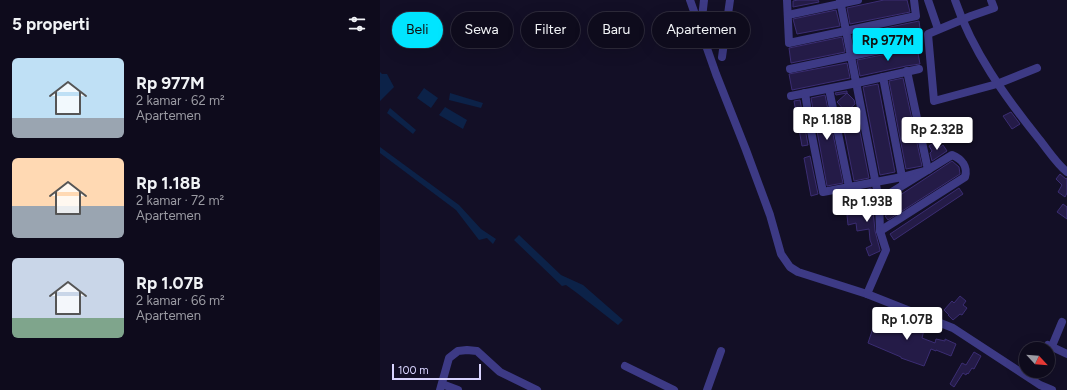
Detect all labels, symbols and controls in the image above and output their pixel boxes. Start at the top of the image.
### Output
chip: Beli [392,12,443,48]
chip: Sewa [451,12,513,48]
chip: Filter [521,12,580,48]
chip: Baru [588,12,644,48]
chip: Apartemen [652,12,750,48]
icon: filters [346,13,368,35]
text: 5 properti [12,14,90,34]
pin: Rp 977M [851,28,925,62]
text: Rp 977M [862,33,914,48]
text: Rp 977M [136,73,205,93]
icon: home [44,74,92,122]
text: 2 kamar · 62 m² [136,93,225,108]
pin: Rp 1.18B [786,107,868,141]
text: Apartemen [136,108,201,123]
text: Rp 1.18B [802,112,852,127]
pin: Rp 2.32B [896,117,978,151]
text: Rp 2.32B [911,122,963,137]
text: Rp 1.18B [136,173,201,193]
icon: home [44,174,92,222]
pin: Rp 1.93B [826,189,908,223]
text: 2 kamar · 72 m² [136,193,224,208]
text: Rp 1.93B [842,194,892,209]
text: Apartemen [136,208,201,223]
text: Rp 1.07B [136,273,204,293]
icon: home [44,274,92,322]
text: 2 kamar · 66 m² [136,293,225,308]
pin: Rp 1.07B [866,307,948,341]
text: Apartemen [136,308,201,323]
text: Rp 1.07B [881,312,933,327]
north arrow [1019,342,1055,378]
map controls [1019,342,1055,378]
scale bar [392,362,481,381]
text: 100 m [398,364,429,377]

